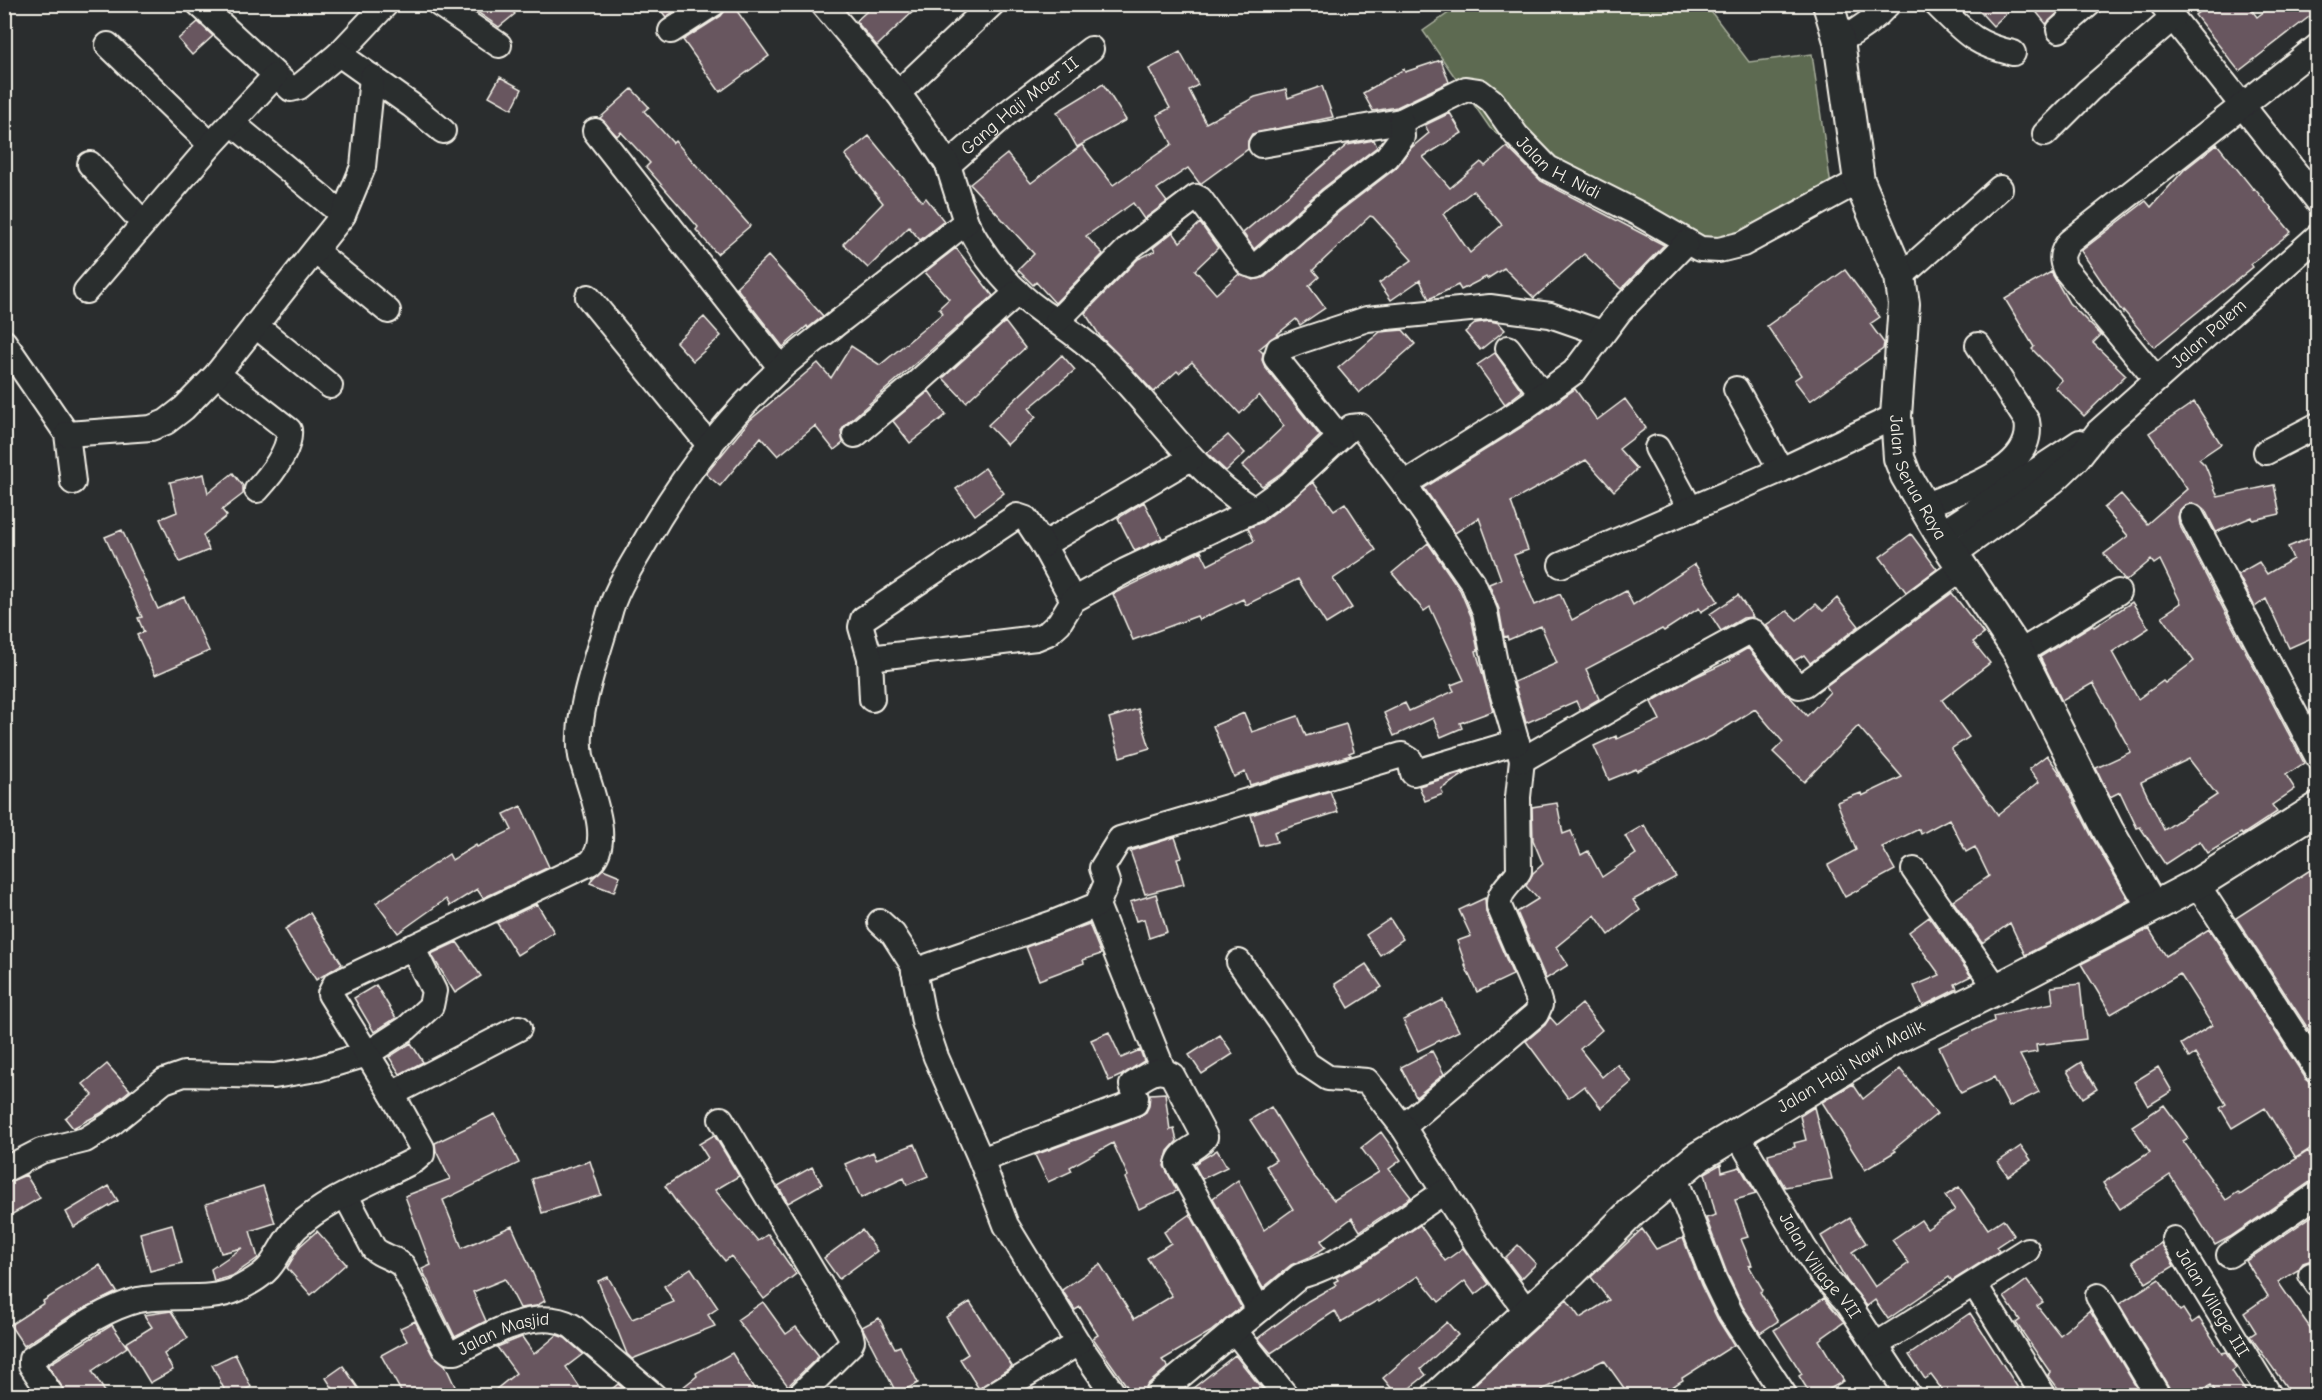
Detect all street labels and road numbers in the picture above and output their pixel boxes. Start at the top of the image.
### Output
street label: Gang Haji Maer II [957,52,1083,160]
street label: Jalan H. Nidi [1512,132,1604,204]
street label: Jalan Palem [2167,295,2251,373]
street label: Jalan Serua Raya [1885,414,1951,543]
street label: Jalan Haji Nawi Malik [1774,1016,1928,1118]
street label: Jalan Village VII [1775,1209,1865,1322]
street label: Jalan Village III [2171,1244,2253,1361]
street label: Jalan Masjid [454,1309,549,1360]

